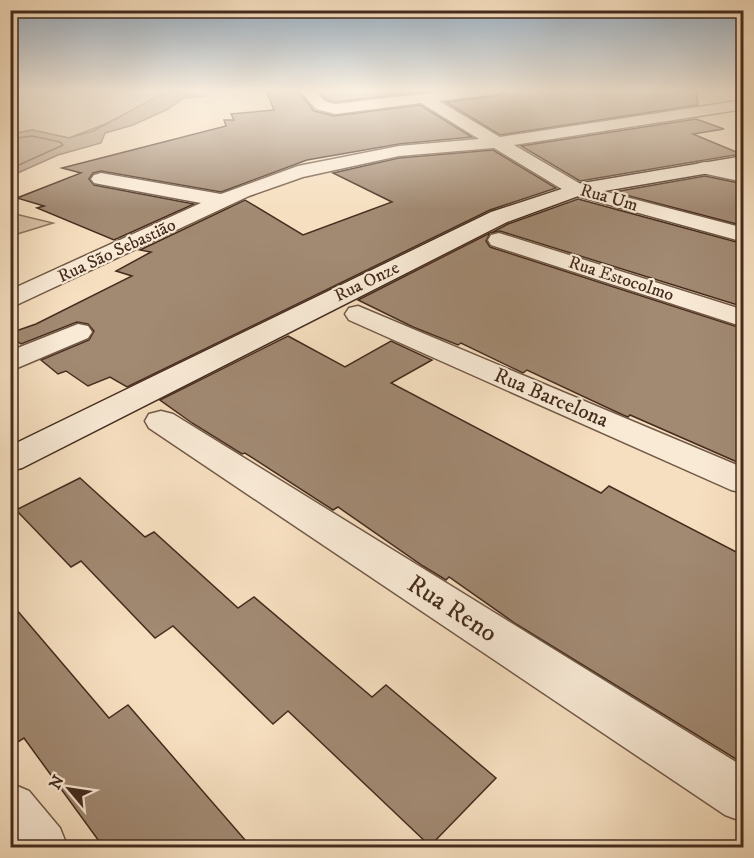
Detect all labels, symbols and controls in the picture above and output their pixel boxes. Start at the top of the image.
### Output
street label: Rua Um [577,179,641,217]
street label: Rua São Sebastião [55,214,180,288]
street label: Rua Estocolmo [566,252,677,306]
street label: Rua Onze [331,257,403,307]
street label: Rua Barcelona [490,362,612,434]
street label: Rua Reno [401,568,503,650]
north arrow [39,759,99,819]
text: N [45,772,69,793]

